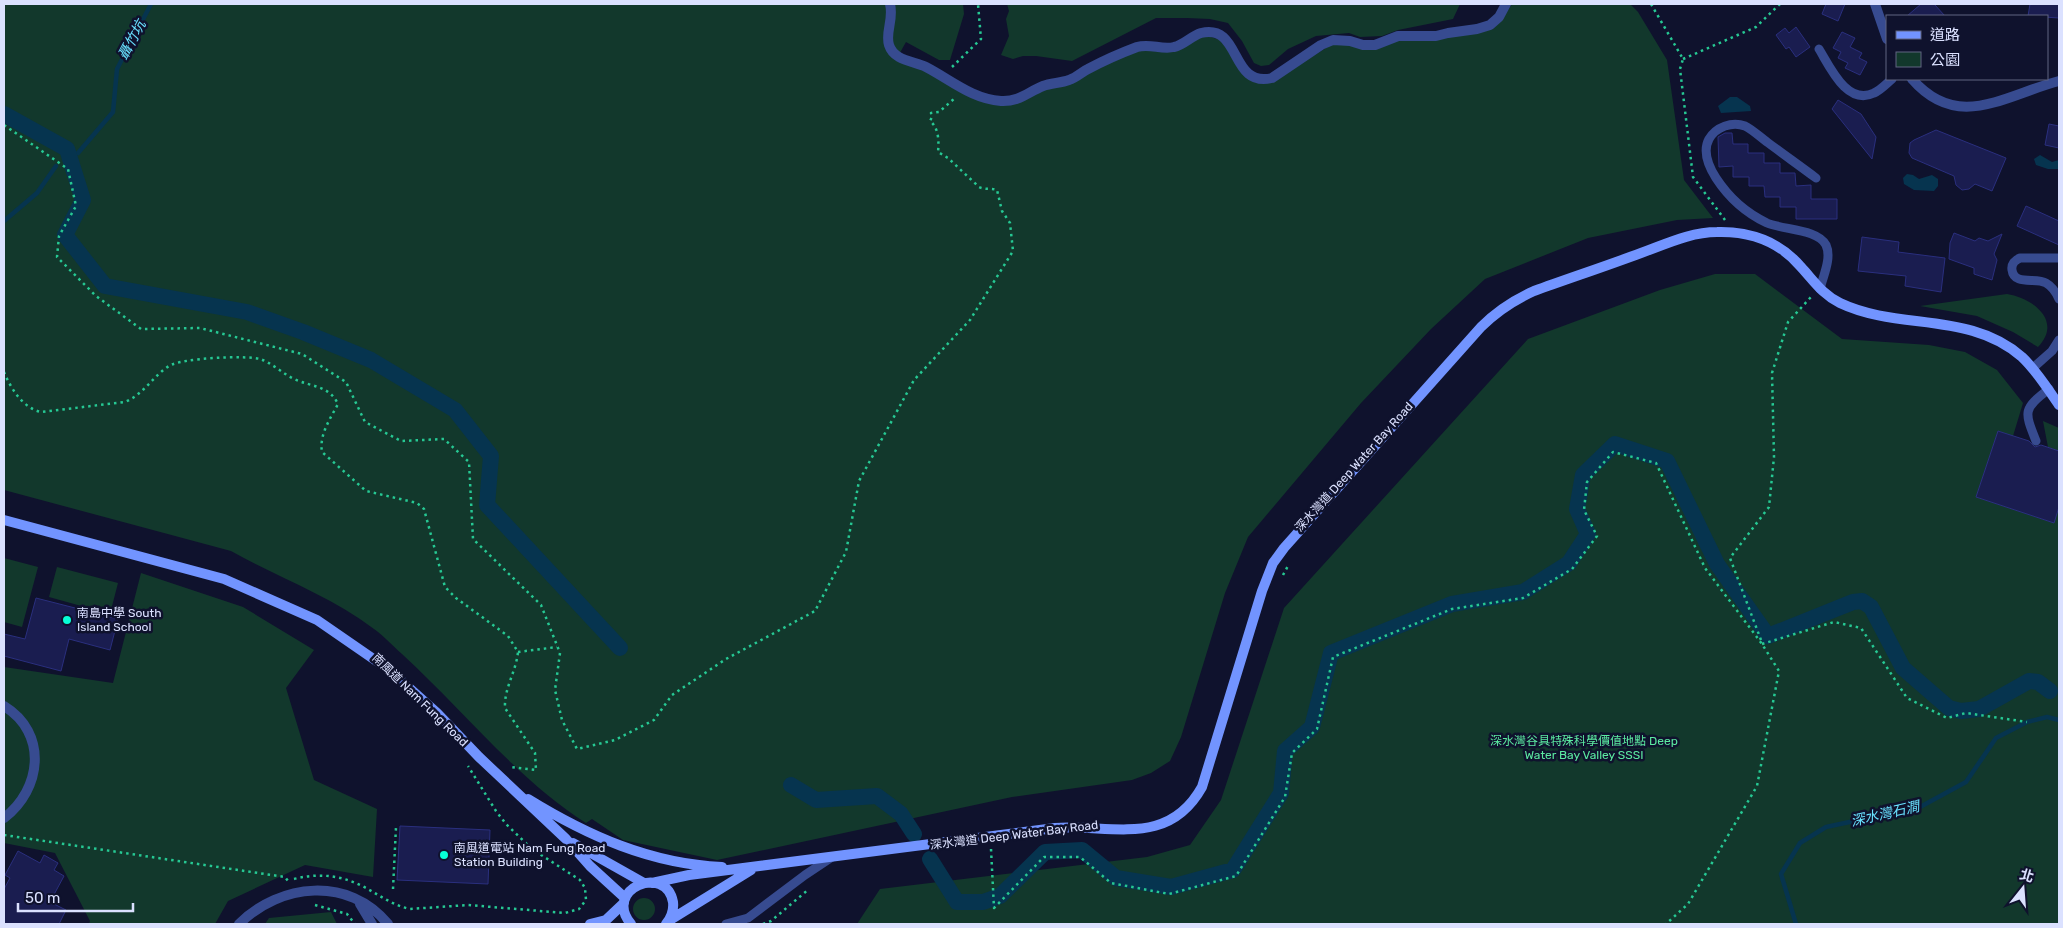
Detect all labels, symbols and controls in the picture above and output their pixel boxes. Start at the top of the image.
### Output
legend [1886,15,2048,80]
water label: 聶竹坑 [115,16,150,63]
text: 道路 [1930,26,1960,44]
text: 公園 [1930,51,1960,69]
street label: 深水灣道 Deep Water Bay Road [1292,399,1416,535]
place label: 南島中學 South Island School [77,606,162,634]
marker: 南島中學 South Island School [61,614,73,626]
street label: 南風道 Nam Fung Road [369,651,471,749]
park label: 深水灣谷具特殊科學價值地點 Deep Water Bay Valley SSSI [1490,734,1678,762]
water label: 深水灣石澗 [1849,797,1923,830]
street label: 深水灣道 Deep Water Bay Road [929,818,1099,852]
place label: 南風道電站 Nam Fung Road Station Building [454,841,605,869]
marker: 南風道電站 Nam Fung Road Station Building [438,849,450,861]
north arrow [1998,863,2048,913]
text: 北 [2017,866,2036,886]
scale bar [18,880,132,912]
text: 50 m [25,889,60,907]

